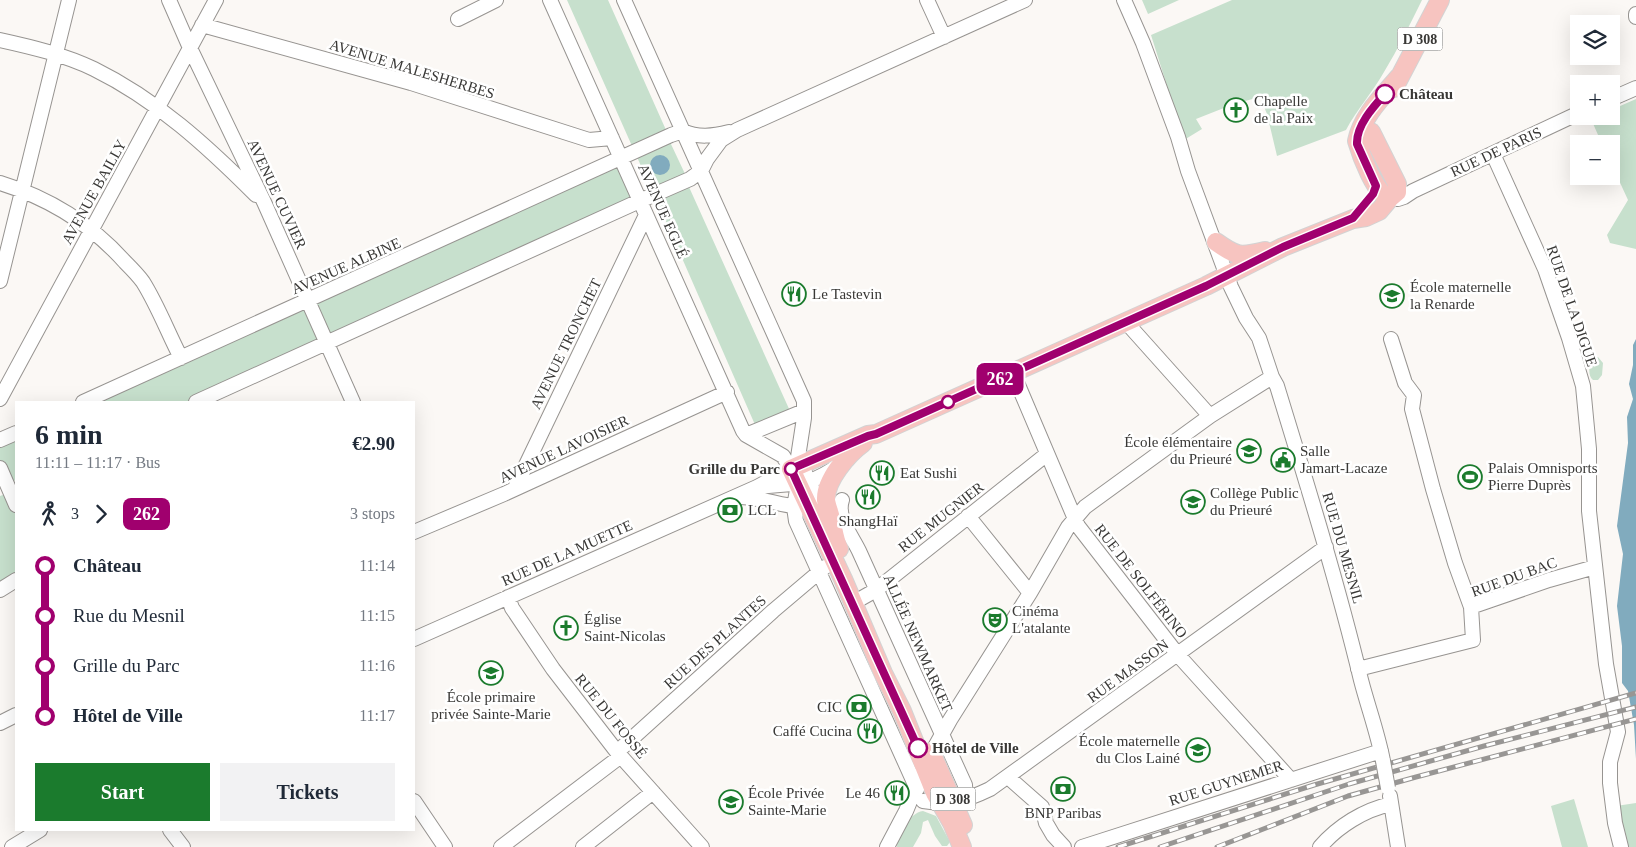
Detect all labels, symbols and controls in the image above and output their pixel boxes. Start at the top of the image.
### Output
map controls [1570,15,1620,185]
button: layers [1570,15,1620,65]
road number: D 308 [1398,28,1442,50]
street label: AVENUE MALESHERBES [328,36,496,102]
button: + [1570,75,1620,125]
marker: Château [1375,84,1395,104]
place label: Château [1399,86,1453,102]
place label: Chapelle de la Paix [1254,93,1314,126]
church icon: Chapelle de la Paix [1223,97,1249,123]
street label: RUE DE PARIS [1448,124,1544,180]
button: − [1570,135,1620,185]
street label: AVENUE BAILLY [59,137,129,247]
street label: AVENUE CUVIER [245,137,309,251]
street label: AVENUE EGLÉ [635,161,691,261]
street label: AVENUE ALBINE [289,235,403,297]
street label: RUE DE LA DIGUE [1544,243,1600,369]
street label: AVENUE TRONCHET [527,276,605,412]
place label: École maternelle la Renarde [1410,279,1512,312]
restaurant icon: Le Tastevin [781,281,807,307]
school or university icon: École maternelle la Renarde [1379,283,1405,309]
place label: Le Tastevin [812,286,882,302]
line badge: 262 [971,363,1029,395]
text: 262 [987,369,1014,389]
unlabelled marker [941,395,955,409]
street label: AVENUE LAVOISIER [497,412,631,486]
text: 6 min [35,419,103,450]
text: €2.90 [352,433,395,454]
place label: École élémentaire du Prieuré [1124,434,1232,467]
school or university icon: École élémentaire du Prieuré [1236,438,1262,464]
place label: Salle Jamart-Lacaze [1300,443,1388,476]
public building icon: Salle Jamart-Lacaze [1270,447,1296,473]
text: 11:11 – 11:17 · Bus [35,454,160,471]
restaurant icon: Eat Sushi [869,460,895,486]
place label: Palais Omnisports Pierre Duprès [1488,460,1598,493]
place label: Grille du Parc [689,461,780,477]
marker: Grille du Parc [784,462,798,476]
sports icon: Palais Omnisports Pierre Duprès [1457,464,1483,490]
place label: Eat Sushi [900,465,957,481]
street label: RUE MUGNIER [895,479,987,555]
restaurant icon: ShangHaï [855,484,881,510]
place label: Collège Public du Prieuré [1210,485,1299,518]
school or university icon: Collège Public du Prieuré [1180,489,1206,515]
street label: RUE DU MESNIL [1319,491,1367,605]
bank icon: LCL [717,497,743,523]
icon: walk [35,500,63,528]
icon: forward [87,500,115,528]
place label: LCL [748,502,776,518]
text: 262 [133,504,160,524]
text: 3 [71,505,79,522]
text: 3 stops [350,505,395,522]
place label: ShangHaï [838,513,898,529]
street label: RUE DE LA MUETTE [499,517,635,589]
street label: RUE DE SOLFÉRINO [1092,521,1191,641]
street label: RUE DU BAC [1469,554,1559,600]
text: Château [73,555,142,576]
text: 11:14 [359,557,395,574]
street label: ALLÉE NEWMARKET [880,572,956,714]
street label: RUE DES PLANTES [661,592,769,692]
place label: Cinéma L'atalante [1012,603,1071,636]
text: Rue du Mesnil [73,605,185,626]
text: 11:15 [359,607,395,624]
theatre icon: Cinéma L'atalante [982,607,1008,633]
place label: Église Saint-Nicolas [584,611,666,644]
church icon: Église Saint-Nicolas [553,615,579,641]
street label: RUE MASSON [1084,636,1172,706]
text: Grille du Parc [73,655,180,676]
text: 11:16 [359,657,395,674]
school or university icon: École primaire privée Sainte-Marie [478,660,504,686]
street label: RUE DU FOSSÉ [572,670,650,762]
place label: École primaire privée Sainte-Marie [431,689,551,722]
bank icon: CIC [846,694,872,720]
place label: CIC [817,699,842,715]
text: Hôtel de Ville [73,705,183,726]
text: 11:17 [359,707,395,724]
restaurant icon: Caffé Cucina [857,718,883,744]
place label: Caffé Cucina [773,723,852,739]
place label: École maternelle du Clos Lainé [1079,733,1180,766]
school or university icon: École maternelle du Clos Lainé [1185,737,1211,763]
marker: Hôtel de Ville [908,738,928,758]
place label: Hôtel de Ville [932,740,1019,756]
street label: RUE GUYNEMER [1167,757,1285,809]
button: Start [35,763,210,821]
button: Tickets [220,763,395,821]
bank icon: BNP Paribas [1050,776,1076,802]
restaurant icon: Le 46 [884,780,910,806]
place label: École Privée Sainte-Marie [748,785,827,818]
place label: Le 46 [845,785,880,801]
road number: D 308 [930,788,976,811]
school or university icon: École Privée Sainte-Marie [718,789,744,815]
place label: BNP Paribas [1025,805,1101,821]

